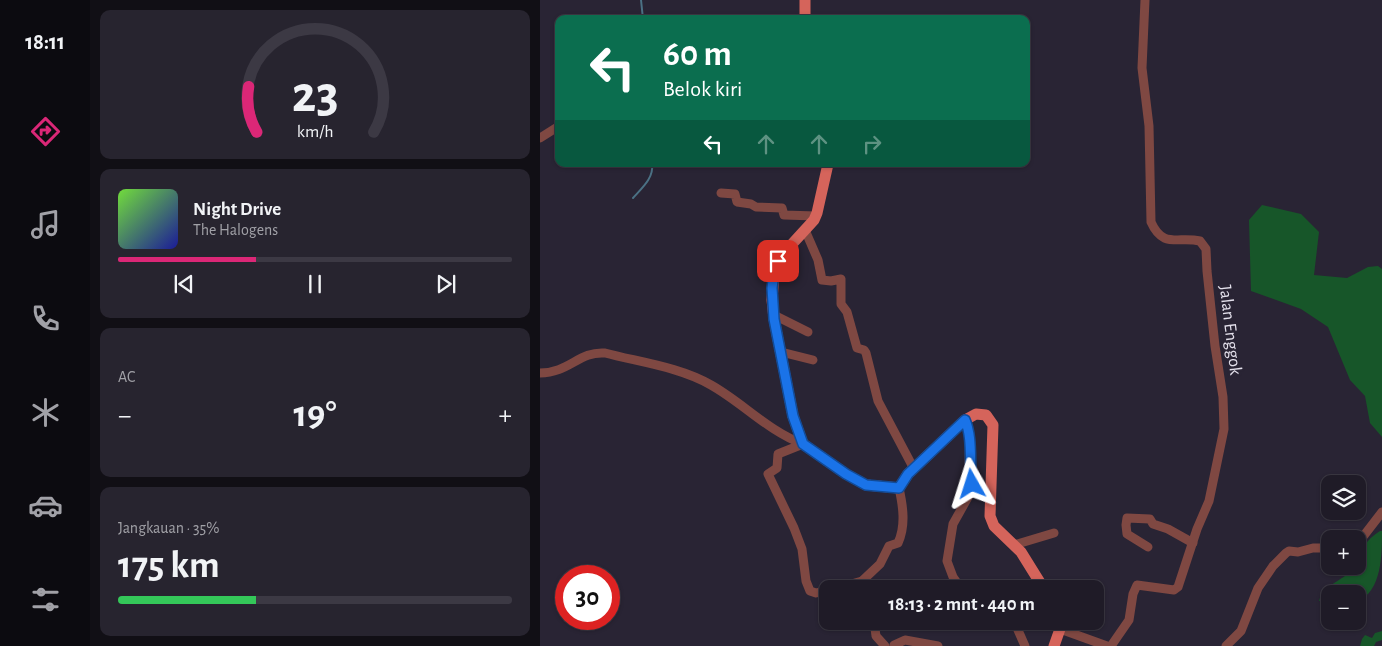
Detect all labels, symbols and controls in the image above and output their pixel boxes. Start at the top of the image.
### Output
text: 18:11 [25,31,65,53]
icon: left [580,35,645,100]
text: 60 m [663,37,732,72]
text: 23 [292,69,338,121]
text: Belok kiri [663,78,742,100]
icon: directions [28,114,63,149]
text: km/h [297,123,333,141]
icon: left [699,130,727,158]
icon: ahead [752,130,780,158]
icon: ahead [805,130,833,158]
icon: right [858,130,886,158]
text: Night Drive [193,200,281,219]
icon: music [28,207,63,242]
text: The Halogens [193,222,278,238]
pin [757,240,799,282]
icon: arrive [764,247,792,275]
icon: previous [170,270,198,298]
icon: pause [301,270,329,298]
icon: next [432,270,460,298]
street label: Jalan Enggok [1216,284,1245,377]
icon: phone [28,301,63,336]
text: AC [118,369,135,385]
icon: climate [28,395,63,430]
text: 19° [293,396,337,434]
text: − [118,402,131,430]
text: + [499,402,512,430]
position arrow [945,457,997,509]
map controls [1321,475,1366,630]
button: layers [1321,475,1366,520]
icon: car [28,488,63,523]
text: Jangkauan · 35% [118,520,219,536]
button: + [1321,530,1366,575]
text: 175 km [118,547,220,585]
speed limit sign: 30 [555,565,620,630]
icon: filters [28,582,63,617]
button: − [1321,585,1366,630]
text: 18:13 · 2 mnt · 440 m [888,595,1035,614]

